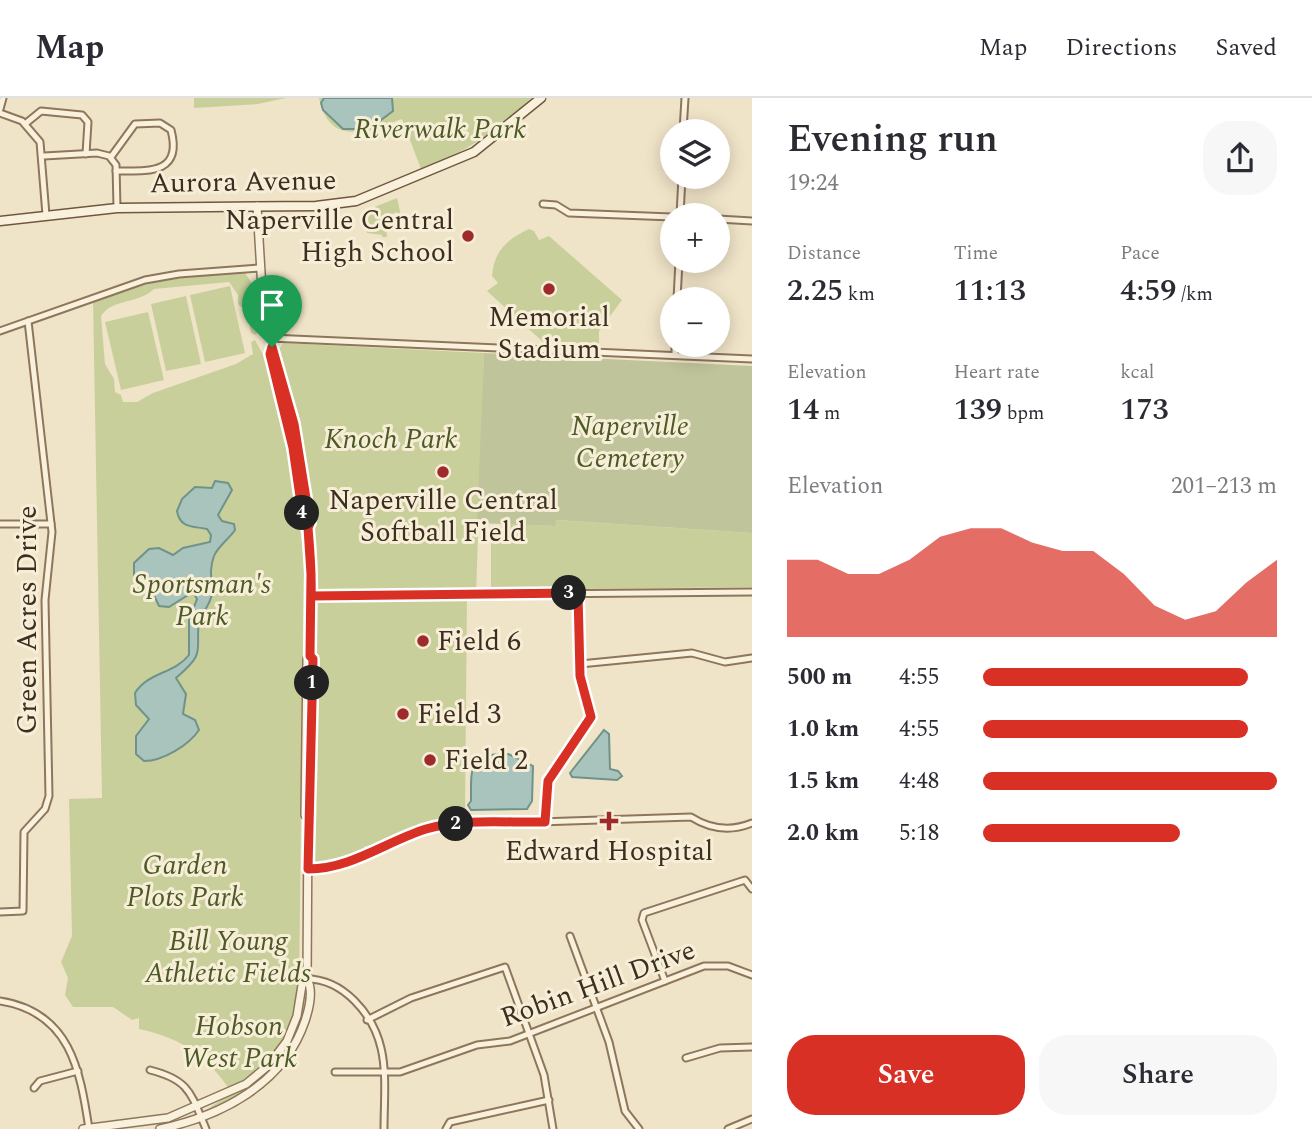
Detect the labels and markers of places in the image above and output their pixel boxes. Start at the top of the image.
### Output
place label: Naperville Central High School [225,199,454,274]
marker: Naperville Central High School [460,228,476,244]
pin [242,275,302,347]
marker: Memorial Stadium [541,281,557,297]
place label: Memorial Stadium [488,296,610,371]
marker: Naperville Central Softball Field [435,464,451,480]
place label: Naperville Central Softball Field [328,479,558,554]
pin: 4 [284,496,320,530]
pin: 3 [552,575,586,610]
place label: Field 6 [437,620,521,663]
marker: Field 6 [415,633,431,649]
pin: 1 [294,666,330,700]
place label: Field 3 [417,693,501,736]
marker: Field 3 [395,706,411,722]
place label: Field 2 [444,739,528,782]
marker: Field 2 [422,752,438,768]
pin: 2 [438,806,474,842]
marker: Edward Hospital [599,811,619,831]
place label: Edward Hospital [505,830,713,873]

